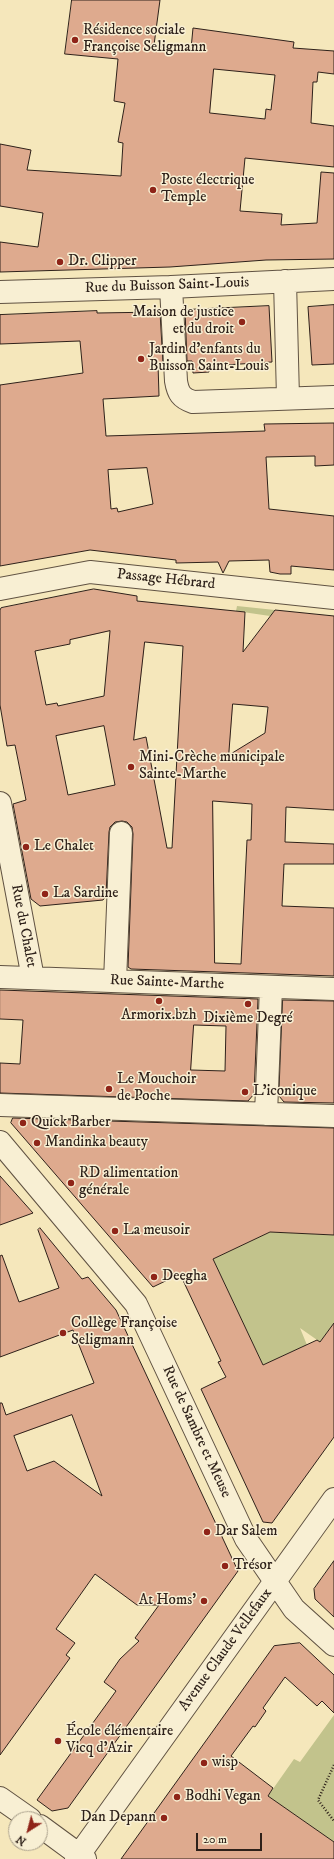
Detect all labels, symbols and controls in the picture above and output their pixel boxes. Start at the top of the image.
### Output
place label: Résidence sociale Françoise Seligmann [83,22,206,57]
marker: Résidence sociale Françoise Seligmann [70,35,80,45]
place label: Poste électrique Temple [161,172,254,207]
marker: Poste électrique Temple [148,185,158,195]
place label: Dr. Clipper [68,253,137,271]
marker: Dr. Clipper [55,257,65,267]
street label: Rue du Buisson Saint-Louis [84,274,250,298]
place label: Maison de justice et du droit [133,304,234,339]
marker: Maison de justice et du droit [237,317,247,327]
place label: Jardin d'enfants du Buisson Saint-Louis [149,341,269,376]
marker: Jardin d'enfants du Buisson Saint-Louis [136,354,146,364]
street label: Passage Hébrard [116,566,216,594]
place label: Mini-Crèche municipale Sainte-Marthe [139,749,285,784]
marker: Mini-Crèche municipale Sainte-Marthe [126,762,136,772]
place label: Le Chalet [34,838,94,856]
marker: Le Chalet [21,842,31,852]
street label: Rue du Chalet [6,883,40,969]
place label: La Sardine [53,885,119,903]
marker: La Sardine [40,889,50,899]
street label: Rue Sainte-Marthe [110,972,224,994]
marker: Armorix.bzh [154,996,164,1006]
marker: Dixième Degré [243,999,253,1009]
place label: Armorix.bzh [121,1007,197,1025]
place label: Dixième Degré [203,1010,293,1028]
place label: Le Mouchoir de Poche [117,1071,196,1106]
place label: L'iconique [253,1083,317,1101]
marker: Le Mouchoir de Poche [104,1084,114,1094]
marker: L'iconique [240,1087,250,1097]
place label: Quick Barber [31,1114,111,1132]
marker: Quick Barber [18,1118,28,1128]
place label: Mandinka beauty [45,1134,148,1152]
marker: Mandinka beauty [32,1138,42,1148]
place label: RD alimentation générale [79,1165,178,1200]
marker: RD alimentation générale [66,1178,76,1188]
place label: La meusoir [123,1222,190,1240]
marker: La meusoir [110,1226,120,1236]
place label: Deegha [162,1268,207,1286]
marker: Deegha [149,1272,159,1282]
place label: Collège Françoise Seligmann [71,1315,177,1350]
marker: Collège Françoise Seligmann [58,1328,68,1338]
street label: Rue de Sambre et Meuse [158,1363,234,1501]
place label: Dar Salem [215,1523,278,1541]
marker: Dar Salem [202,1527,212,1537]
place label: Trésor [233,1557,272,1575]
marker: Trésor [220,1561,230,1571]
street label: Avenue Claude Vellefaux [175,1585,277,1715]
place label: At Homs' [139,1592,196,1610]
marker: At Homs' [199,1596,209,1606]
place label: École élémentaire Vicq d'Azir [66,1723,173,1758]
marker: École élémentaire Vicq d'Azir [53,1736,63,1746]
place label: wisp [212,1754,238,1772]
marker: wisp [199,1758,209,1768]
place label: Bodhi Vegan [185,1788,261,1806]
marker: Bodhi Vegan [172,1792,182,1802]
place label: Dan Depann [80,1809,156,1827]
north arrow [8,1811,48,1851]
marker: Dan Depann [159,1813,169,1823]
scale bar [198,1825,264,1851]
text: N [14,1832,29,1848]
text: 20 m [203,1832,227,1847]

